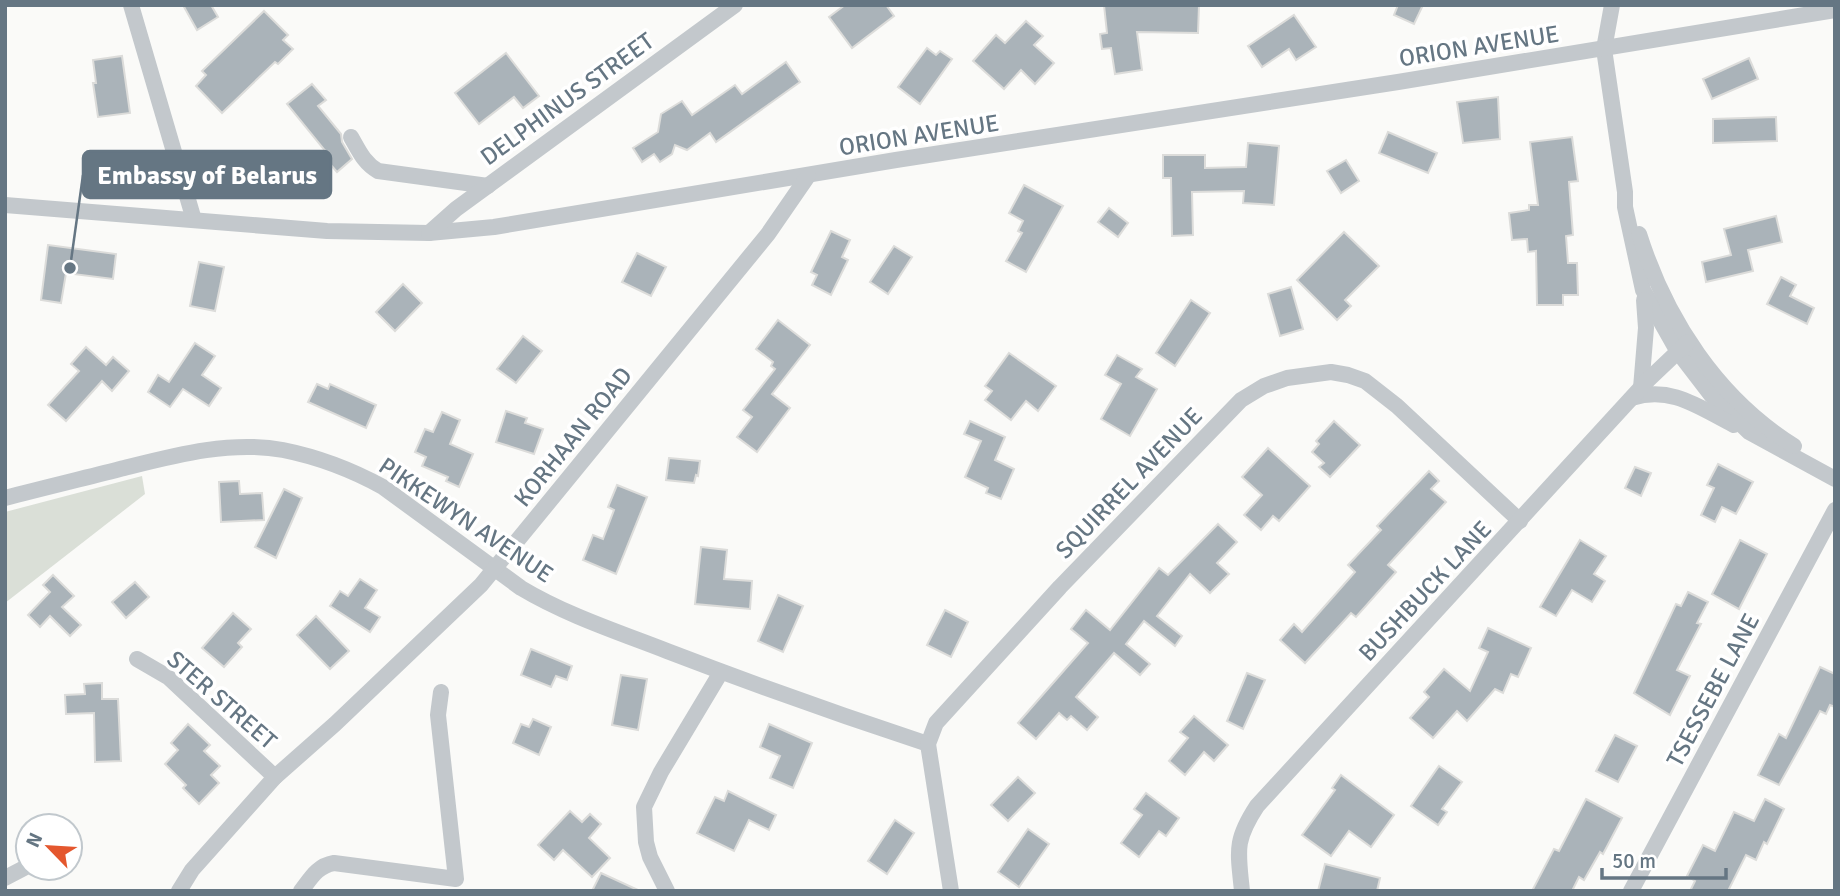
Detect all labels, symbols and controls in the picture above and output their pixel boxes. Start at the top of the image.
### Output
street label: ORION AVENUE [1397,19,1561,73]
street label: DELPHINUS STREET [474,26,660,172]
street label: ORION AVENUE [837,108,1001,162]
callout: Embassy of Belarus [83,151,331,198]
text: Embassy of Belarus [97,160,317,192]
street label: KORHAAN ROAD [507,361,639,513]
street label: SQUIRREL AVENUE [1049,401,1209,565]
street label: PIKKEWYN AVENUE [373,451,559,589]
street label: BUSHBUCK LANE [1352,514,1498,668]
street label: TSESSEBE LANE [1660,608,1766,772]
street label: STER STREET [161,644,283,756]
north arrow [14,812,84,882]
text: N [21,829,48,851]
scale bar [1602,836,1726,880]
text: 50 m [1612,848,1656,874]

